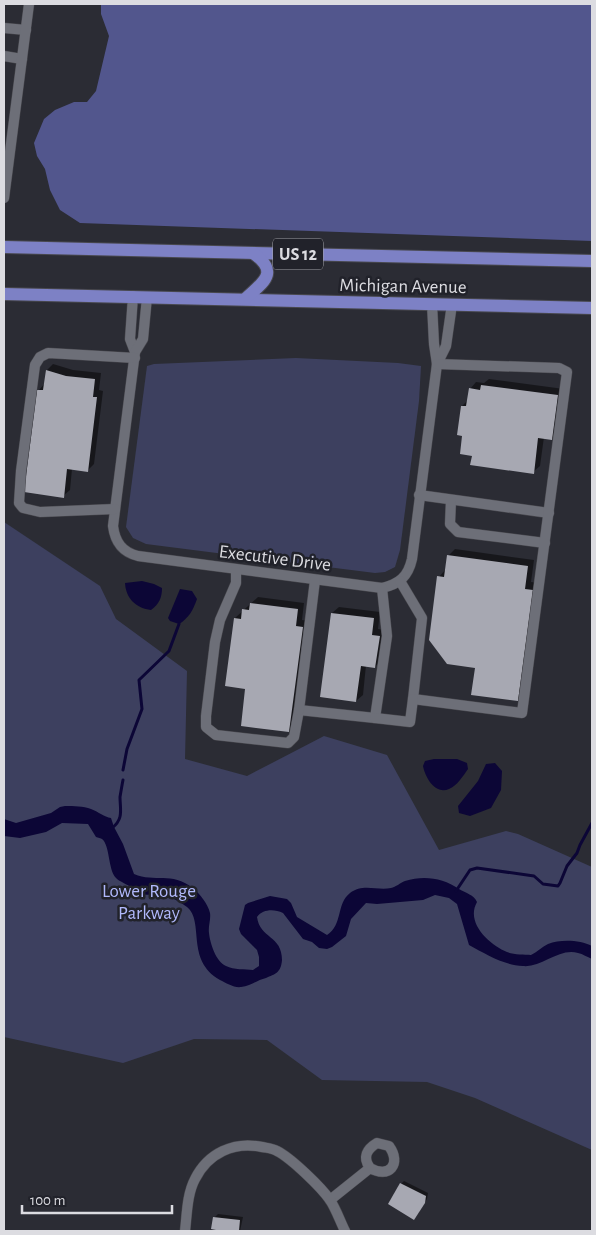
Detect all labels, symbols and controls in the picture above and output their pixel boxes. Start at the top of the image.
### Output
road number: US 12 [273,238,323,270]
street label: Michigan Avenue [339,276,467,297]
street label: Executive Drive [218,542,332,575]
park label: Lower Rouge Parkway [102,882,196,923]
scale bar [22,1182,172,1214]
text: 100 m [30,1193,65,1208]

